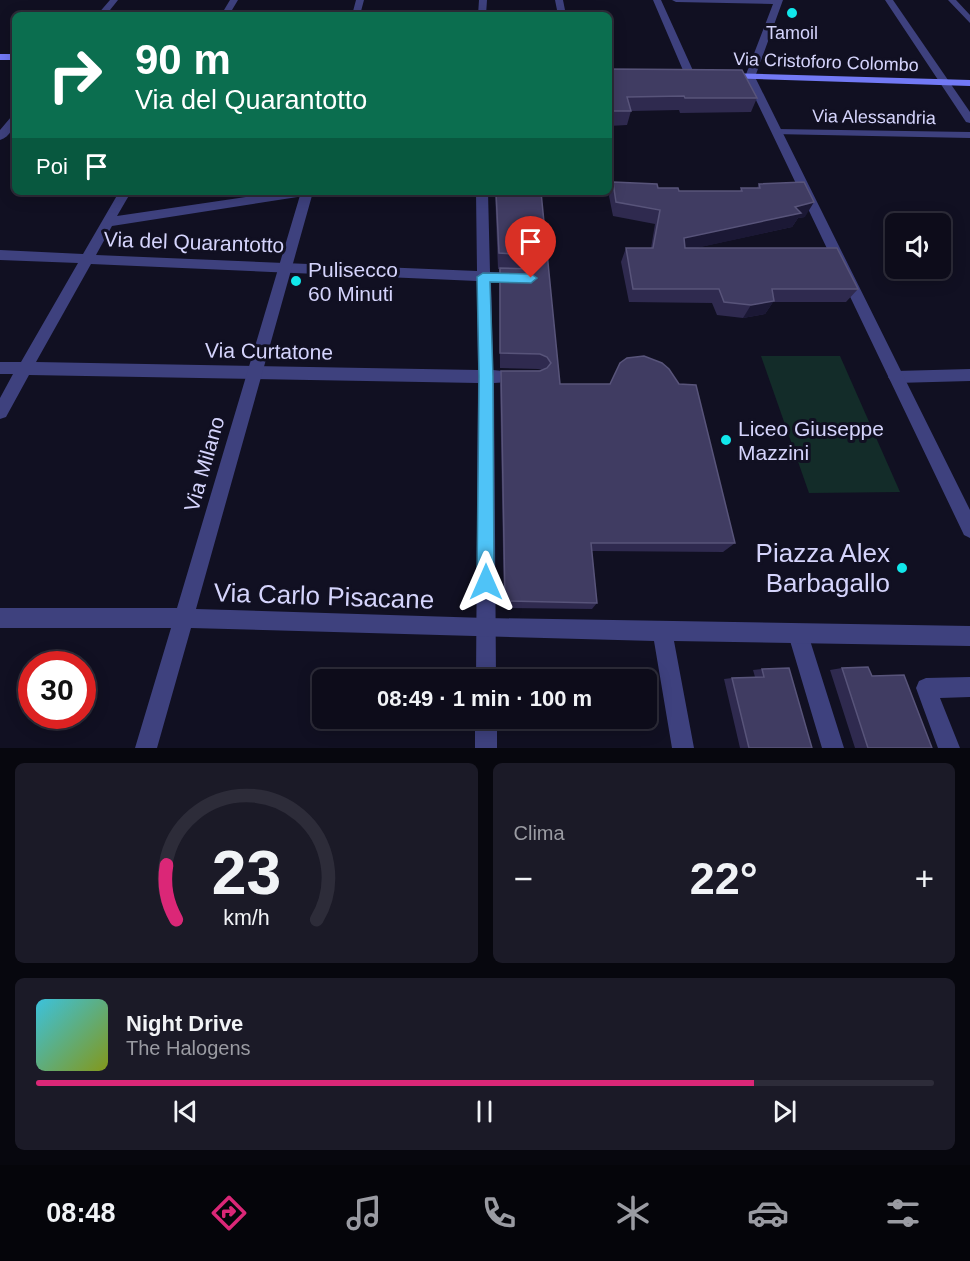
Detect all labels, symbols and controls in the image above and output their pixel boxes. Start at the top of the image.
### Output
marker: Tamoil [785,6,799,20]
place label: Tamoil [766,23,818,43]
icon: right [36,36,114,114]
text: 90 m [135,36,231,83]
street label: Via Cristoforo Colombo [733,49,919,75]
text: Via del Quarantotto [135,85,367,115]
street label: Via Alessandria [812,106,937,128]
icon: arrive [80,150,113,183]
text: Poi [36,154,68,179]
map controls [885,213,951,279]
button: sound [885,213,951,279]
pin [505,216,556,278]
icon: arrive [514,225,547,258]
street label: Via del Quarantotto [103,227,285,257]
place label: Pulisecco 60 Minuti [308,258,398,305]
marker: Pulisecco 60 Minuti [289,274,303,288]
street label: Via Curtatone [205,338,333,364]
street label: Via Milano [179,414,229,514]
place label: Liceo Giuseppe Mazzini [738,417,884,464]
marker: Liceo Giuseppe Mazzini [719,433,733,447]
place label: Piazza Alex Barbagallo [756,538,890,598]
position arrow [454,550,518,614]
marker: Piazza Alex Barbagallo [895,561,909,575]
street label: Via Carlo Pisacane [213,577,435,615]
speed limit sign: 30 [18,651,96,729]
text: 08:49 · 1 min · 100 m [377,686,592,711]
text: Clima [514,822,565,844]
text: 23 [212,838,281,907]
text: 22° [690,853,758,904]
text: − [514,860,533,897]
text: + [915,860,934,897]
text: km/h [223,906,269,930]
text: Night Drive [126,1011,243,1036]
text: The Halogens [126,1037,251,1059]
icon: previous [169,1095,202,1128]
icon: pause [468,1095,501,1128]
icon: next [768,1095,801,1128]
icon: directions [208,1192,250,1234]
icon: music [343,1192,385,1234]
icon: phone [478,1192,520,1234]
icon: climate [612,1192,654,1234]
icon: car [747,1192,789,1234]
icon: filters [882,1192,924,1234]
text: 08:48 [46,1198,115,1228]

